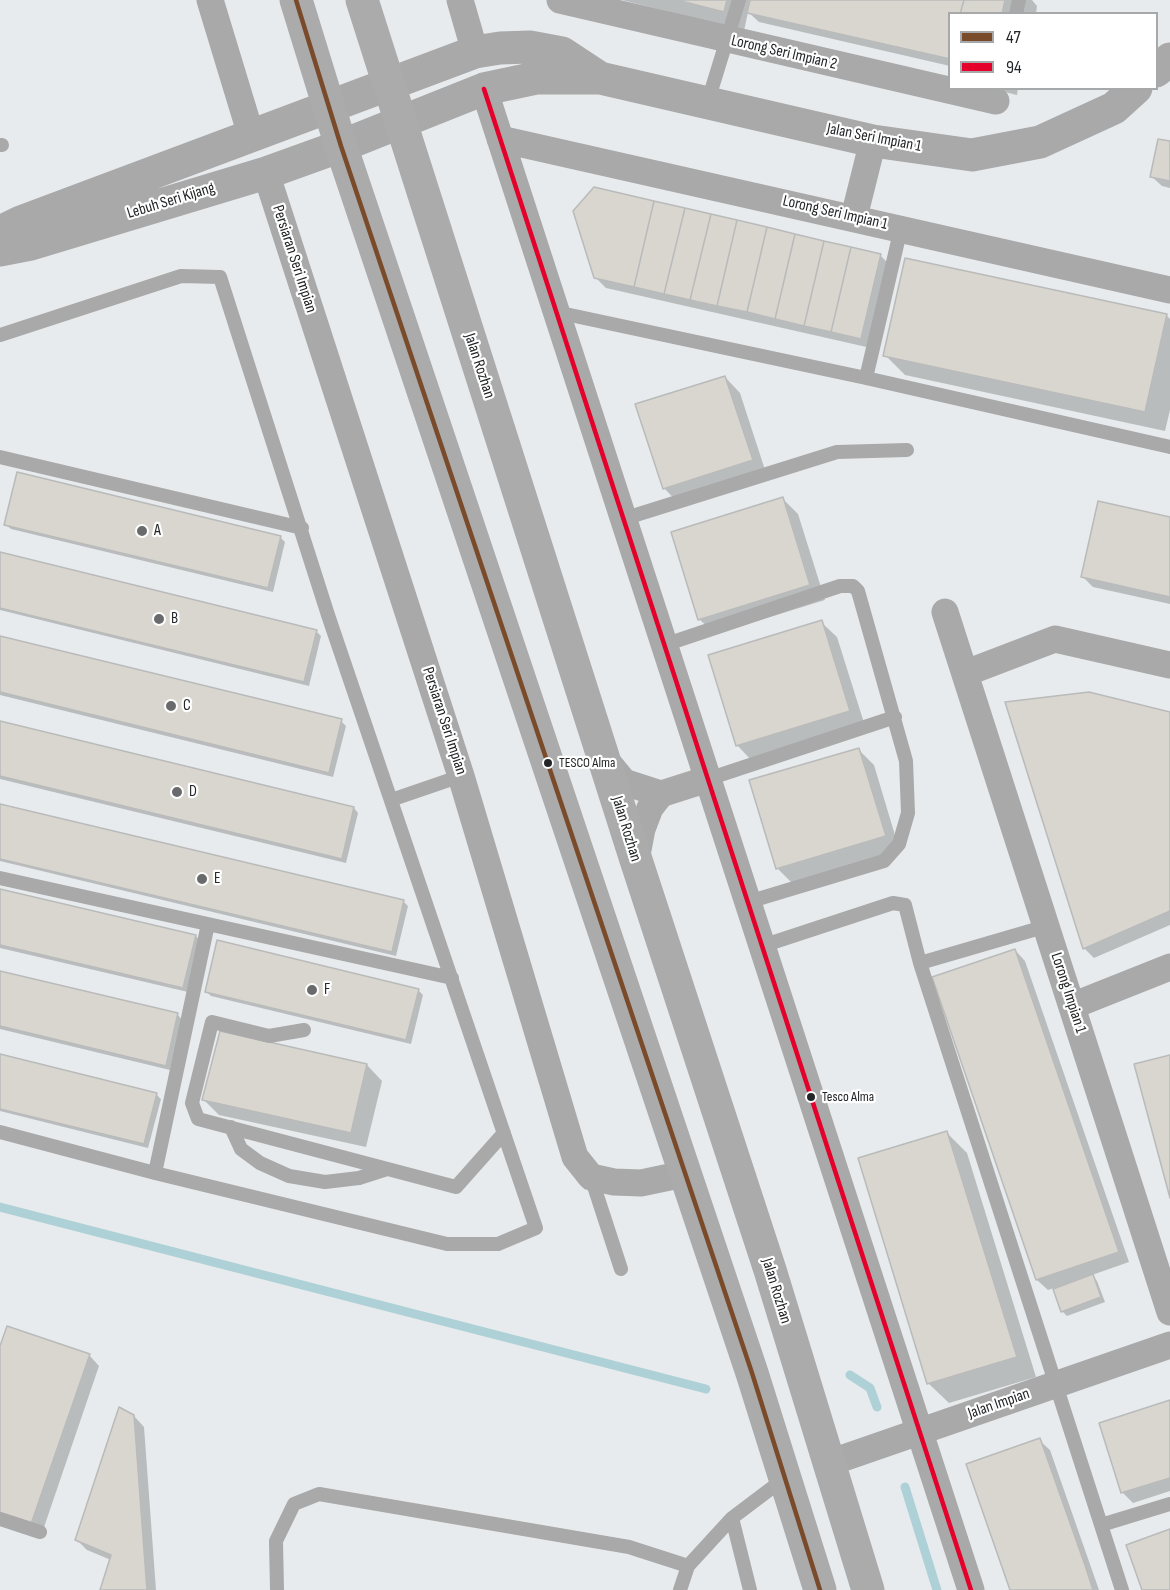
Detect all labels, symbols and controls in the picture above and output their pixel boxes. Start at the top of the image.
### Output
legend [948,12,1158,90]
text: 47 [1006,27,1021,48]
street label: Lorong Seri Impian 2 [729,32,839,74]
text: 94 [1006,57,1022,78]
street label: Jalan Seri Impian 1 [825,119,923,157]
street label: Lebuh Seri Kijang [125,179,217,223]
street label: Lorong Seri Impian 1 [781,192,889,234]
street label: Persiaran Seri Impian [268,203,320,315]
street label: Jalan Rozhan [459,331,499,401]
place label: A [154,521,161,541]
marker: A [135,524,149,538]
place label: B [171,609,178,629]
marker: B [152,612,166,626]
street label: Persiaran Seri Impian [418,665,470,777]
place label: C [183,696,191,716]
marker: C [164,699,178,713]
place label: TESCO Alma [559,755,615,771]
marker: TESCO Alma [542,757,554,769]
place label: D [189,782,197,802]
marker: D [170,785,184,799]
street label: Jalan Rozhan [607,794,645,864]
place label: E [214,869,221,889]
marker: E [195,872,209,886]
street label: Lorong Impian 1 [1046,950,1090,1036]
place label: F [324,980,330,1000]
marker: F [305,983,319,997]
place label: Tesco Alma [822,1089,874,1105]
marker: Tesco Alma [805,1091,817,1103]
street label: Jalan Rozhan [757,1256,795,1326]
street label: Jalan Impian [966,1384,1032,1424]

